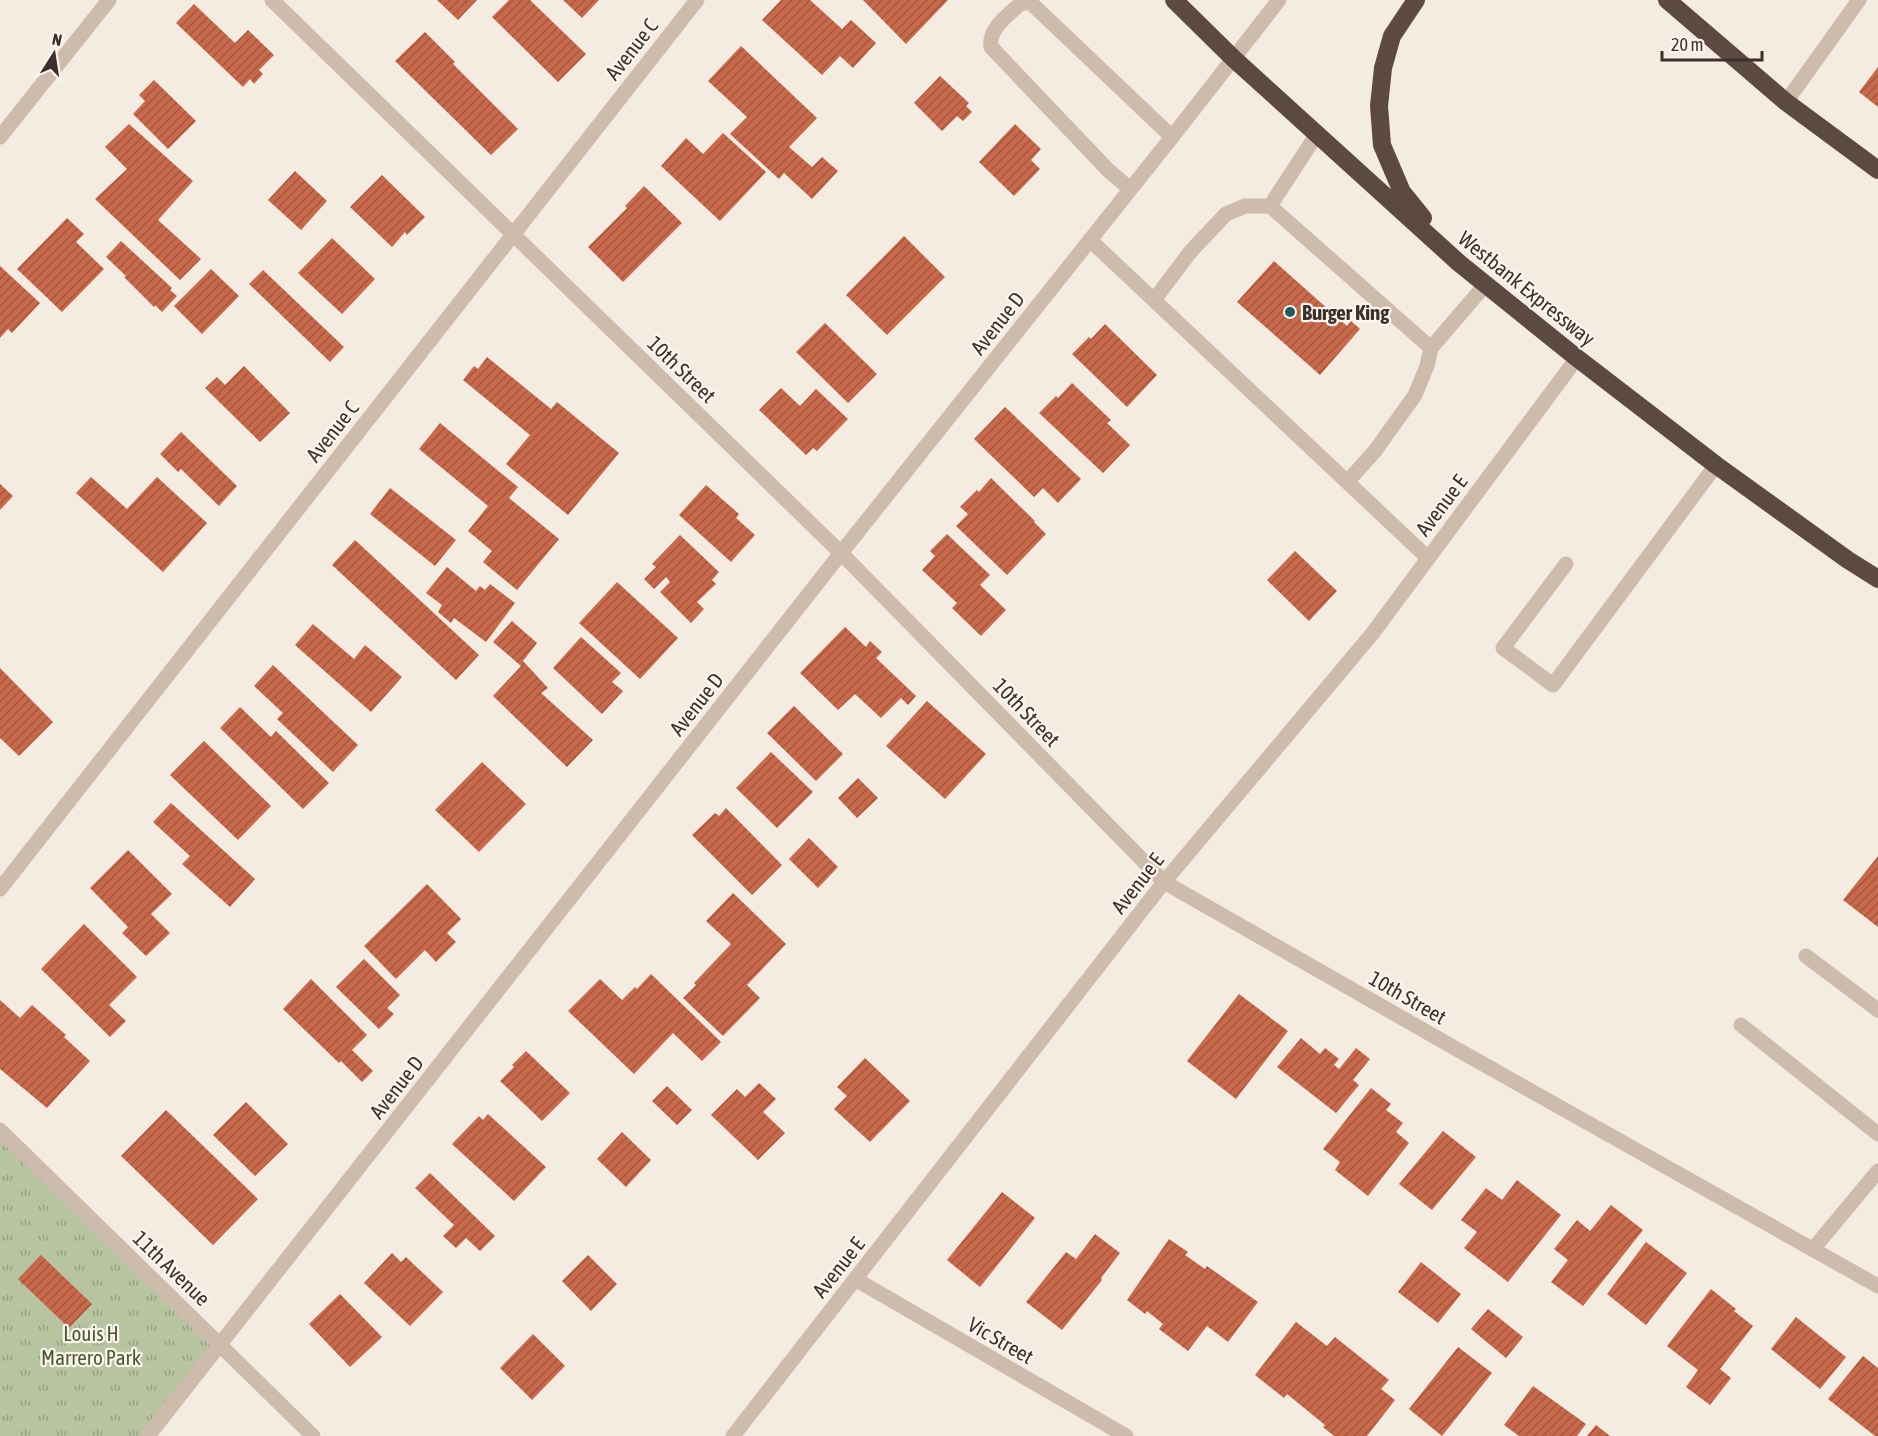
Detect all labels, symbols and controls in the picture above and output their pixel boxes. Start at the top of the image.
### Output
street label: Avenue C [600,13,662,84]
north arrow [24,24,84,84]
scale bar [1662,24,1762,62]
text: N [51,30,64,49]
text: 20 m [1671,34,1703,55]
street label: Westbank Expressway [1454,226,1600,350]
street label: Avenue D [965,287,1029,359]
place label: Burger King [1302,300,1390,324]
marker: Burger King [1283,305,1297,319]
street label: 10th Street [643,331,721,407]
street label: Avenue C [301,395,363,466]
street label: Avenue E [1410,470,1472,540]
street label: Avenue D [664,668,728,740]
street label: 10th Street [989,673,1065,751]
street label: Avenue E [1106,848,1168,918]
street label: 10th Street [1365,965,1451,1029]
street label: Avenue D [364,1051,428,1123]
street label: 11th Avenue [129,1226,215,1310]
street label: Avenue E [807,1232,869,1302]
street label: Vic Street [964,1312,1038,1368]
park label: Louis H Marrero Park [41,1321,141,1369]

